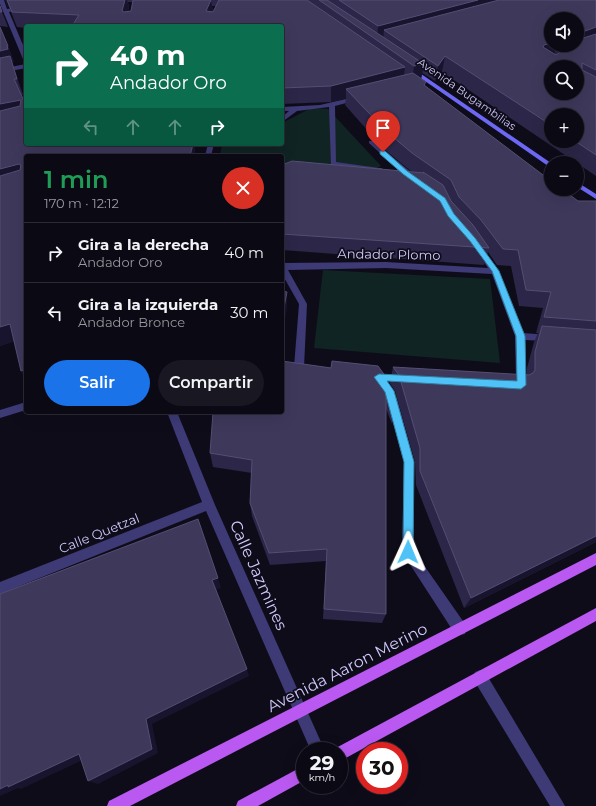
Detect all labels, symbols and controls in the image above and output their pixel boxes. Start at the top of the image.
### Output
map controls [544,12,584,196]
button: sound [544,12,584,52]
text: 40 m [110,38,186,72]
icon: right [44,40,96,92]
street label: Avenida Bugambilias [415,55,519,134]
button: search [544,60,584,100]
text: Andador Oro [110,72,227,94]
button: + [544,108,584,148]
pin [366,111,400,152]
icon: left [80,116,102,138]
icon: ahead [122,116,144,138]
icon: ahead [164,116,186,138]
icon: right [206,116,228,138]
icon: arrive [372,117,394,139]
button: − [544,156,584,196]
text: 1 min [44,165,108,194]
button: close [222,167,264,209]
text: 170 m · 12:12 [44,195,119,211]
text: Gira a la derecha [78,235,209,254]
icon: right [44,242,66,264]
text: 40 m [224,243,264,262]
street label: Andador Plomo [337,245,441,263]
text: Andador Oro [78,254,162,270]
text: Gira a la izquierda [78,295,218,314]
icon: left [44,302,66,324]
text: 30 m [230,303,268,322]
text: Andador Bronce [78,314,185,330]
button: Salir [44,360,150,406]
button: Compartir [158,360,264,406]
street label: Calle Quetzal [56,510,142,556]
street label: Calle Jazmines [226,517,291,633]
position arrow [387,531,429,573]
street label: Avenida Aaron Merino [264,619,431,716]
speed limit sign: 30 [356,742,408,794]
text: 29 [310,751,334,775]
text: km/h [309,771,335,784]

